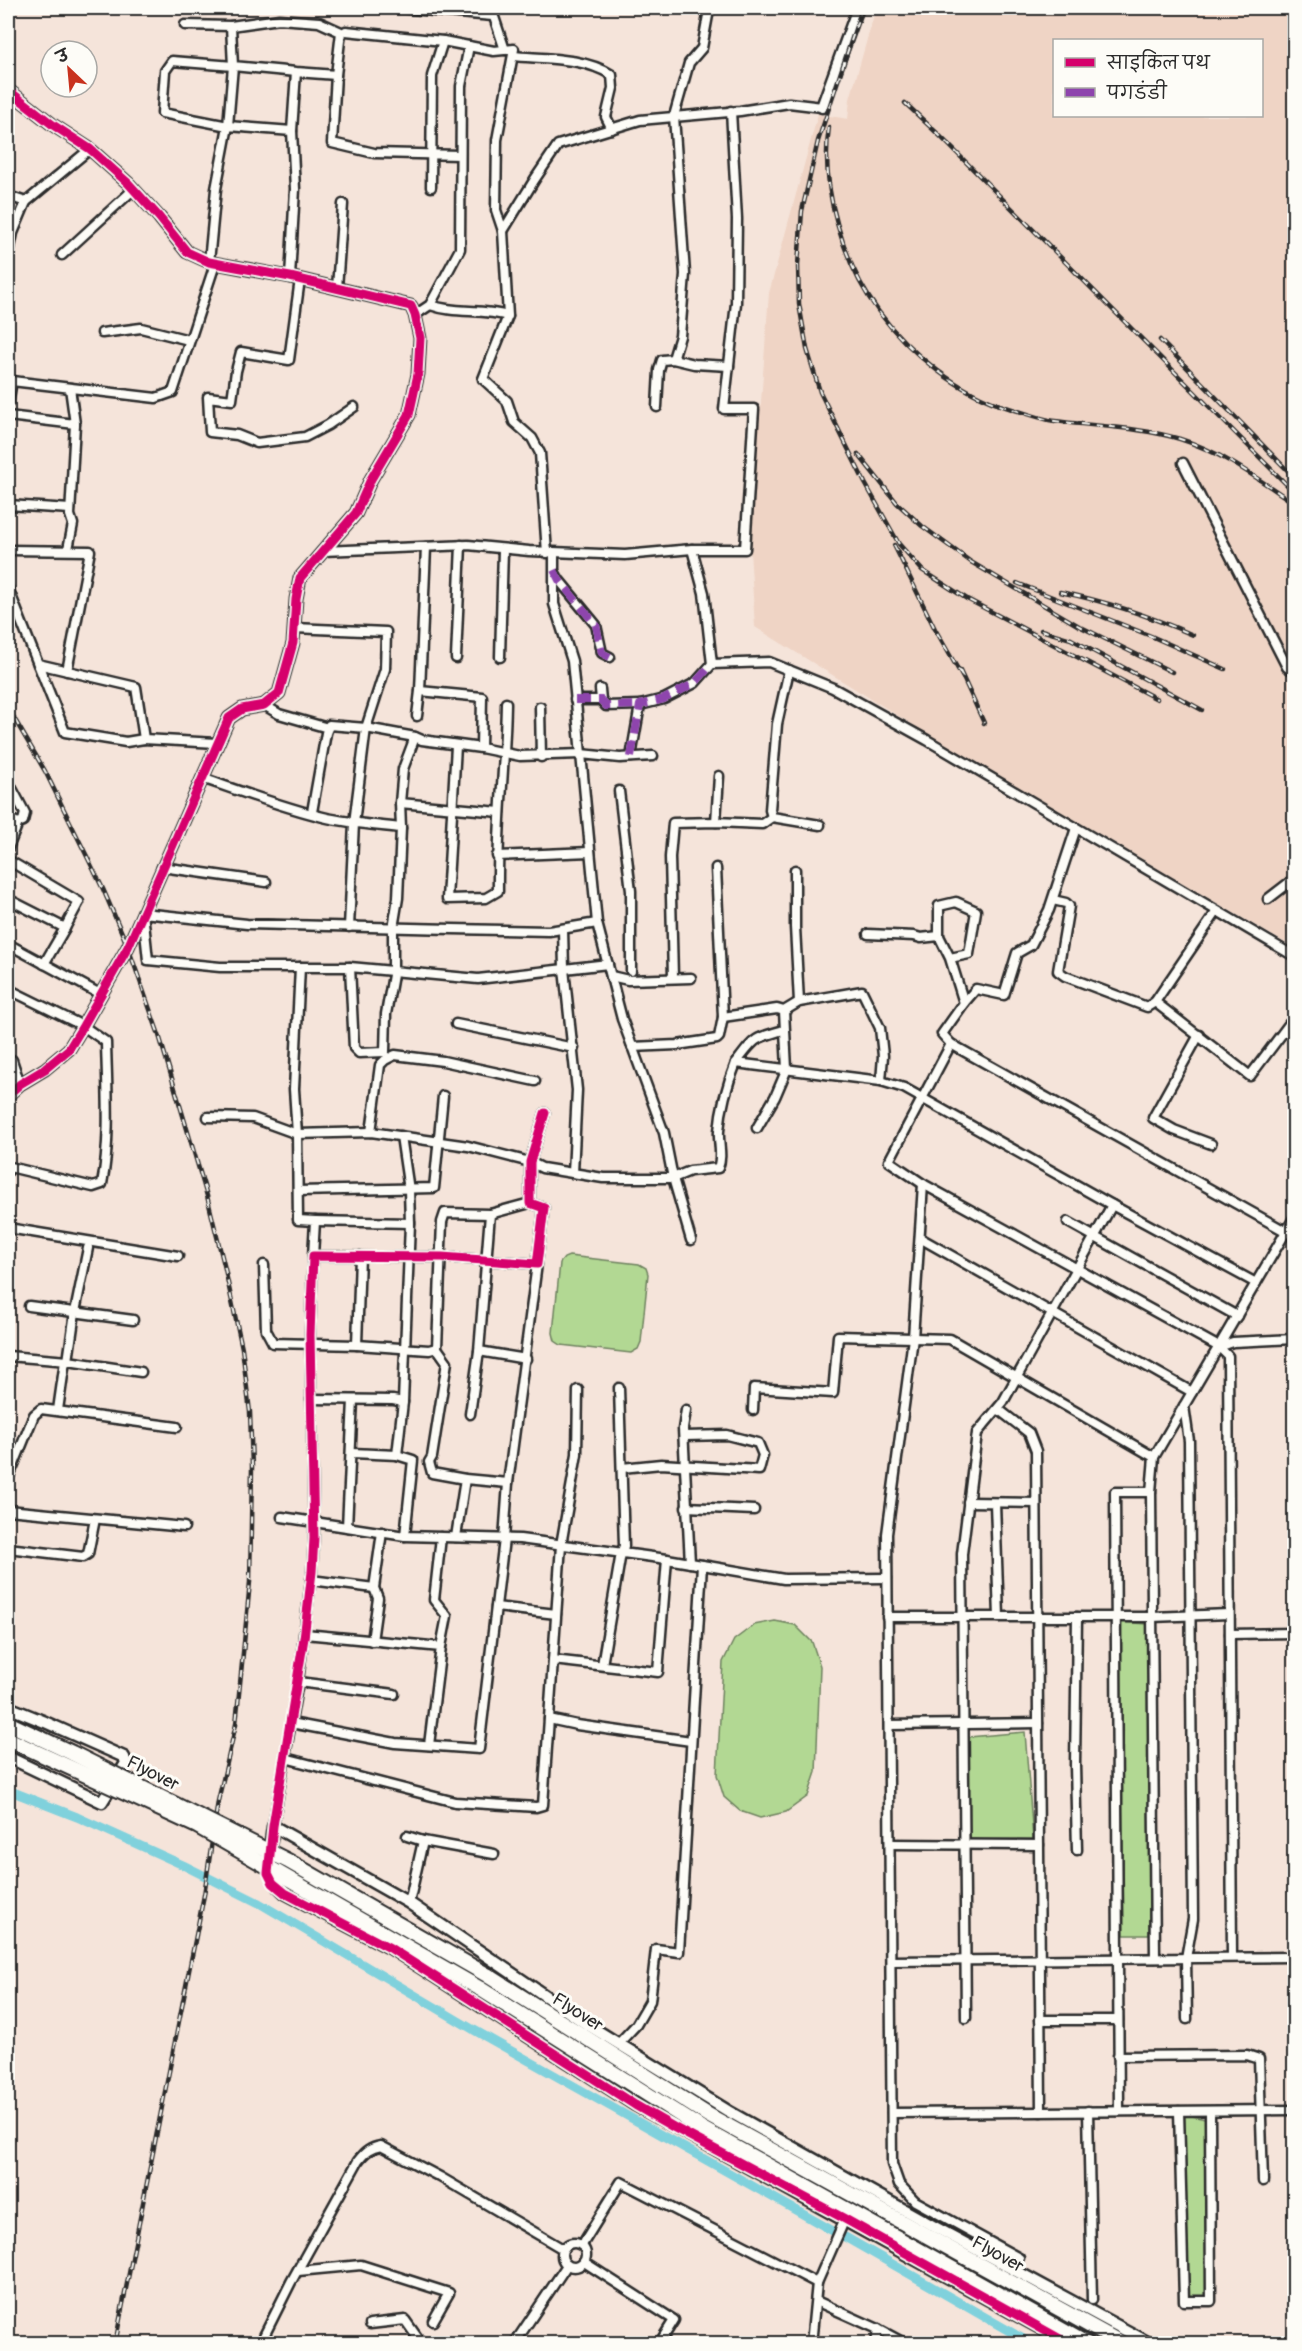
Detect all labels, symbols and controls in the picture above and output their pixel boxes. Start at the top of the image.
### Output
north arrow [39,39,99,99]
legend [1053,39,1263,117]
text: उ [52,45,73,69]
text: साइकिल पथ [1106,49,1211,75]
text: पगडंडी [1106,79,1167,105]
street label: Flyover [123,1751,183,1797]
street label: Flyover [548,1988,608,2037]
street label: Flyover [968,2231,1028,2278]

